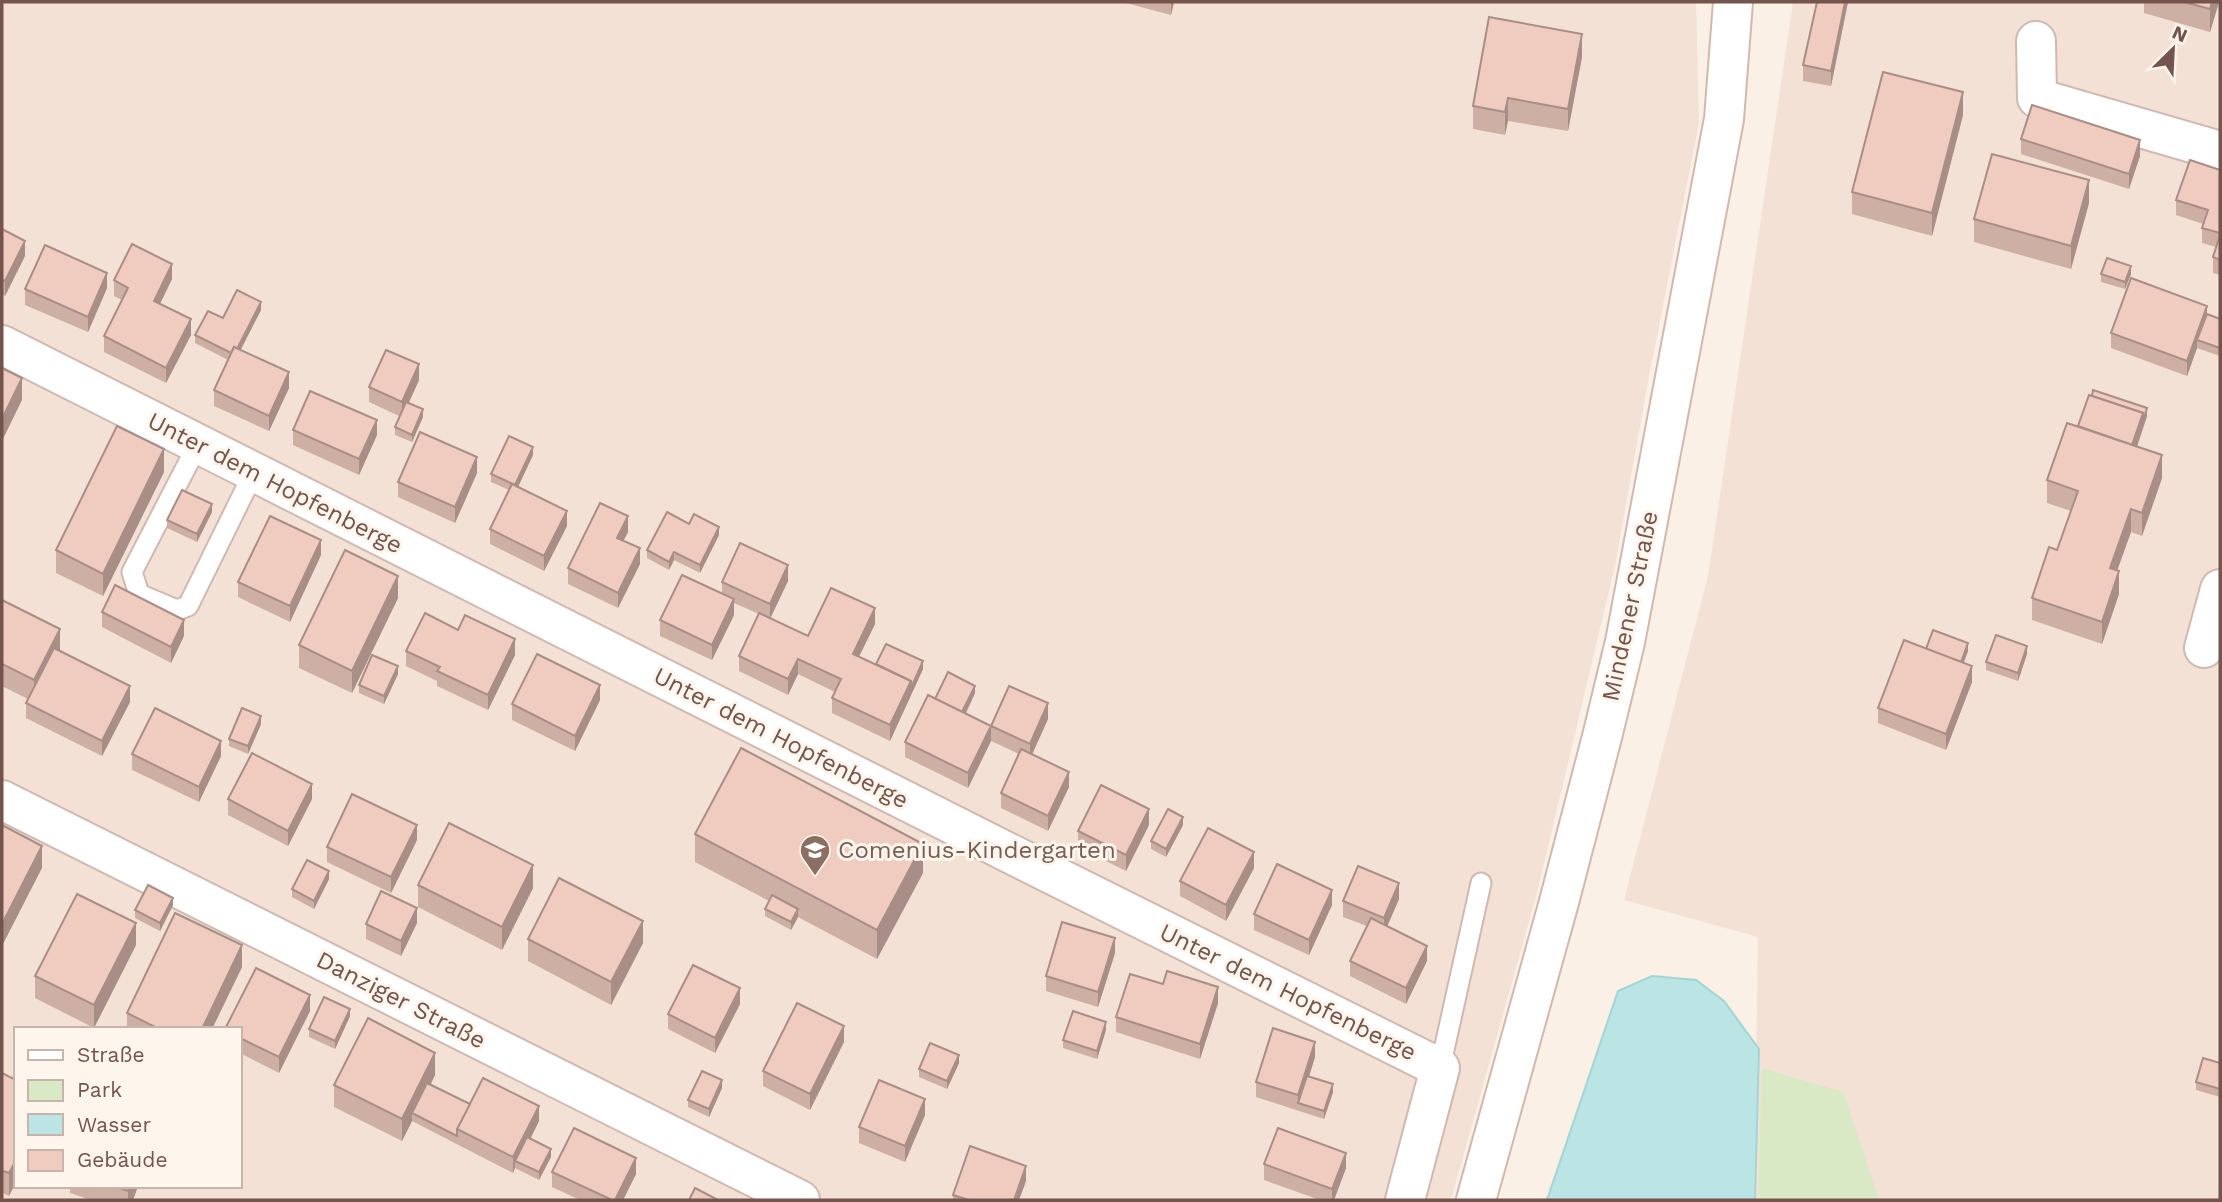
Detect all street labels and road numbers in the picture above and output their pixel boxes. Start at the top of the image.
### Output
street label: Unter dem Hopfenberge [143,407,407,559]
street label: Mindener Straße [1596,508,1664,704]
street label: Unter dem Hopfenberge [649,662,913,814]
street label: Unter dem Hopfenberge [1155,918,1421,1066]
street label: Danziger Straße [312,945,490,1055]

